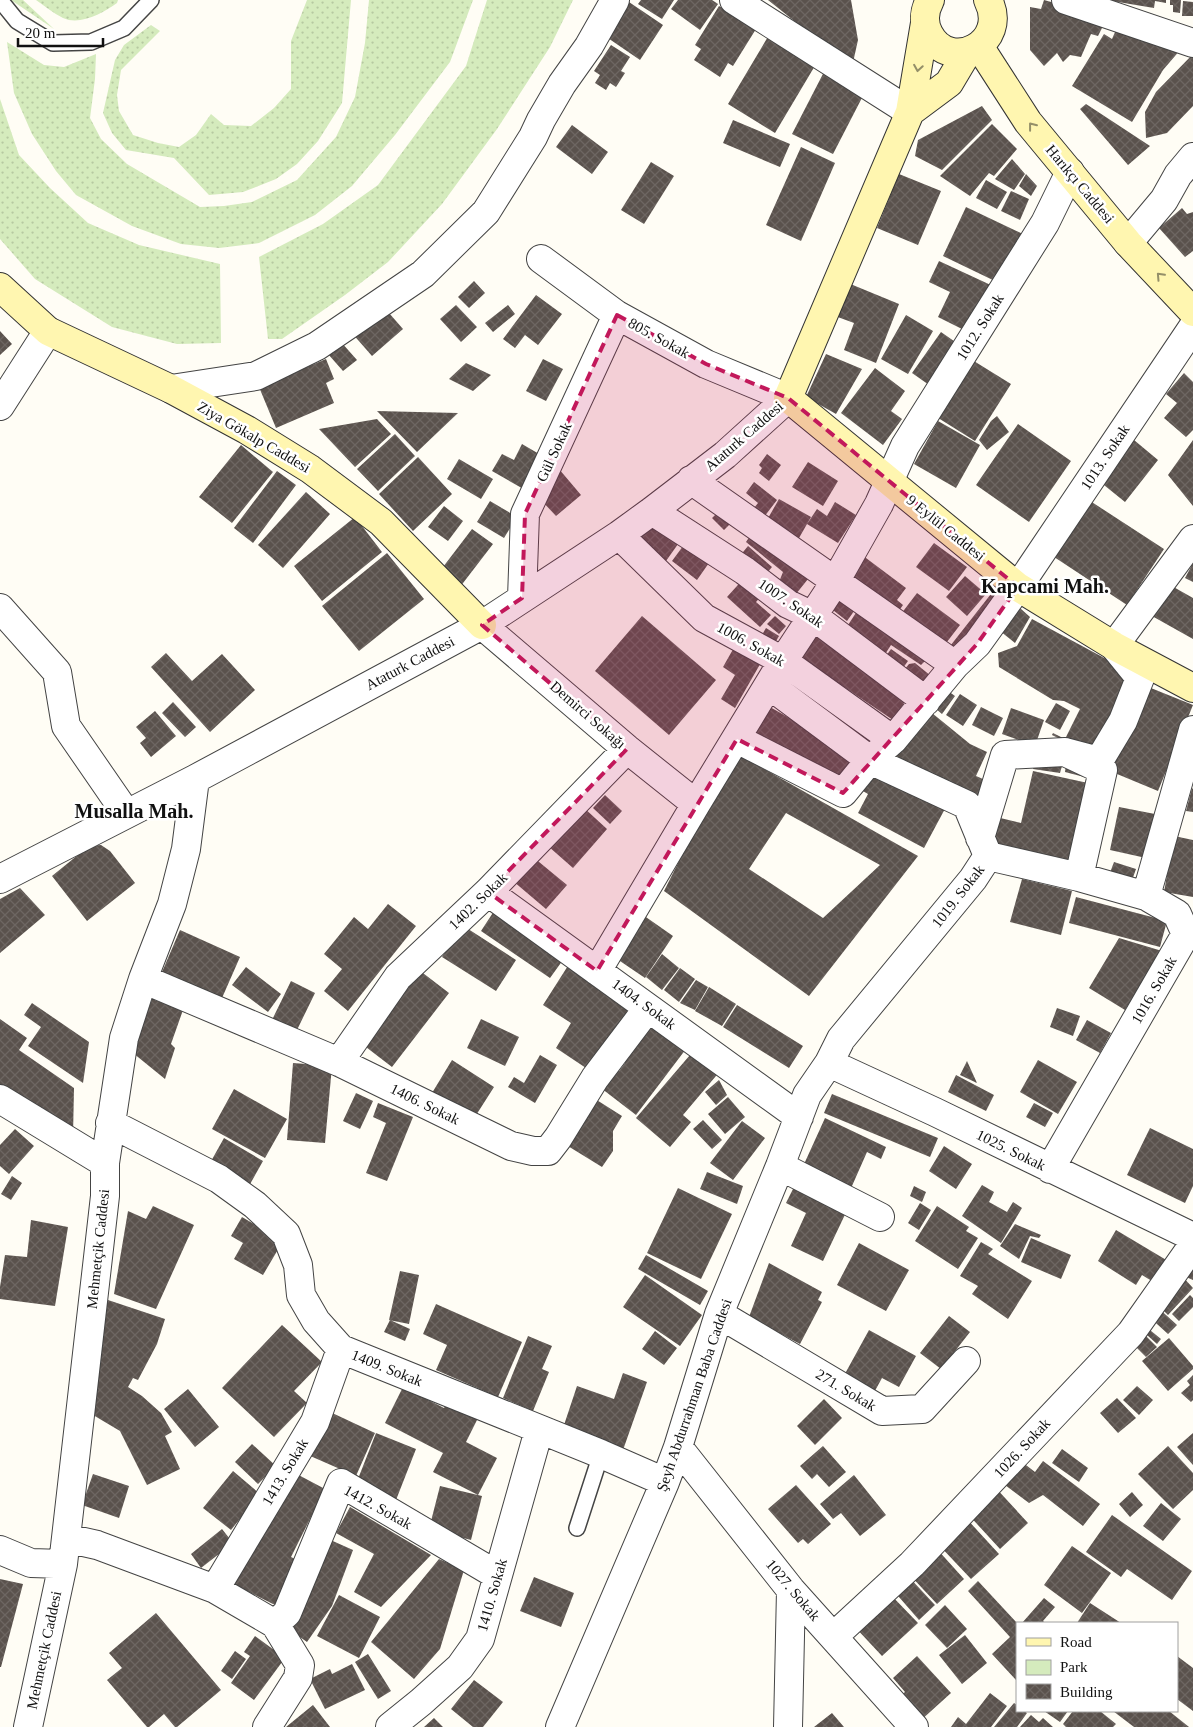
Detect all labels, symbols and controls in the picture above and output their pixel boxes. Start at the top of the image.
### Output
scale bar [18,15,102,47]
text: 20 m [25,25,56,41]
one-way arrow [913,63,923,72]
one-way arrow [1029,123,1037,132]
street label: Harıkçı Caddesi [1043,142,1117,226]
one-way arrow [1157,273,1166,282]
street label: 1012. Sokak [953,291,1007,363]
street label: 805. Sokak [626,315,693,362]
street label: Ziya Gökalp Caddesi [195,398,313,476]
street label: Ataturk Caddesi [702,398,786,474]
street label: Gül Sokak [533,419,575,484]
street label: 1013. Sokak [1077,421,1133,493]
street label: 9 Eylül Caddesi [904,492,988,564]
street label: 1007. Sokak [755,575,827,631]
district label: Kapcami Mah. [981,575,1109,598]
street label: 1006. Sokak [714,619,788,669]
street label: Ataturk Caddesi [363,633,457,693]
street label: Demirci Sokağı [547,678,629,752]
district label: Musalla Mah. [75,800,193,822]
street label: 1019. Sokak [929,861,988,930]
street label: 1402. Sokak [445,869,511,933]
street label: 1016. Sokak [1128,953,1180,1026]
street label: 1404. Sokak [609,975,679,1033]
street label: 1406. Sokak [388,1080,463,1128]
street label: 1025. Sokak [974,1126,1049,1174]
street label: Mehmetçik Caddesi [84,1188,112,1310]
street label: Şeyh Abdurrahman Baba Caddesi [653,1296,735,1494]
street label: 1409. Sokak [349,1347,425,1390]
street label: 271. Sokak [813,1366,879,1414]
street label: 1026. Sokak [991,1415,1054,1481]
street label: 1413. Sokak [259,1435,311,1508]
street label: 1412. Sokak [341,1482,415,1532]
street label: 1410. Sokak [474,1556,510,1633]
street label: 1027. Sokak [763,1556,824,1624]
street label: Mehmetçik Caddesi [24,1589,64,1711]
legend [1016,1622,1178,1712]
text: Road [1060,1634,1092,1650]
text: Park [1060,1659,1088,1675]
text: Building [1060,1684,1113,1700]

